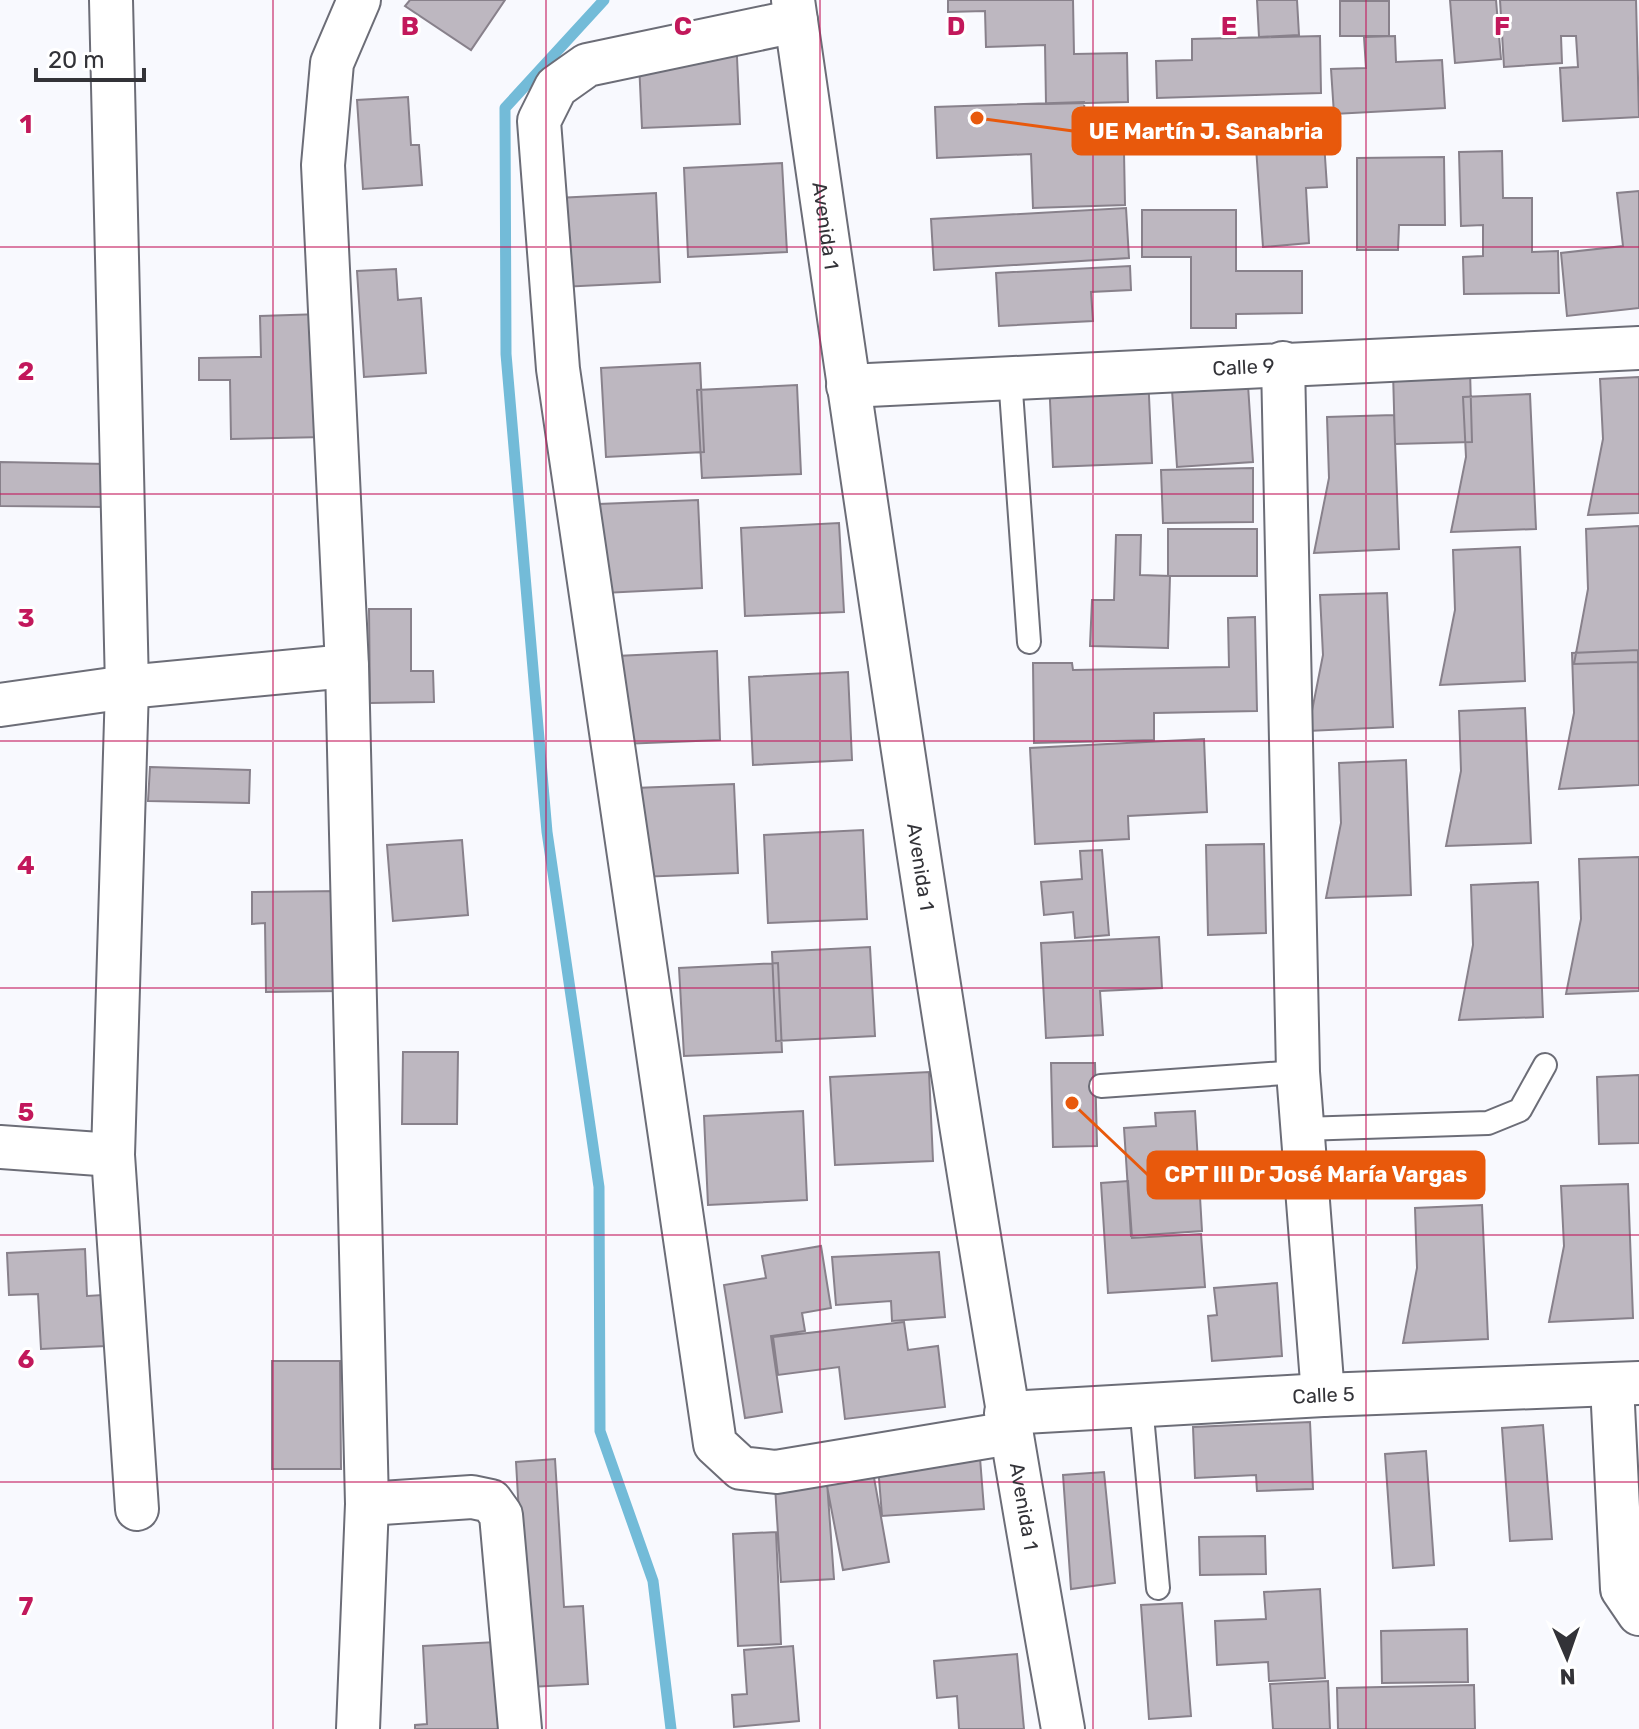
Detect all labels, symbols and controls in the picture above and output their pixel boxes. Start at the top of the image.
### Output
text: B [401,11,419,42]
text: C [674,11,692,42]
text: D [947,11,965,42]
text: E [1221,11,1237,42]
text: F [1494,11,1510,42]
scale bar [36,32,144,82]
text: 20 m [48,46,105,74]
callout: UE Martín J. Sanabria [1073,108,1340,154]
text: 1 [20,109,32,140]
text: UE Martín J. Sanabria [1089,118,1323,145]
street label: Avenida 1 [807,180,844,271]
street label: Calle 9 [1212,354,1275,380]
text: 2 [18,356,34,387]
text: 3 [17,603,35,634]
street label: Avenida 1 [902,821,939,912]
text: 4 [17,850,35,881]
text: 5 [18,1097,34,1128]
callout: CPT III Dr José María Vargas [1148,1152,1484,1198]
text: CPT III Dr José María Vargas [1164,1161,1468,1188]
text: 6 [18,1344,35,1375]
street label: Calle 5 [1292,1382,1355,1409]
street label: Avenida 1 [1005,1461,1043,1552]
text: 7 [19,1591,34,1622]
north arrow [1527,1617,1607,1697]
text: N [1559,1663,1576,1690]

